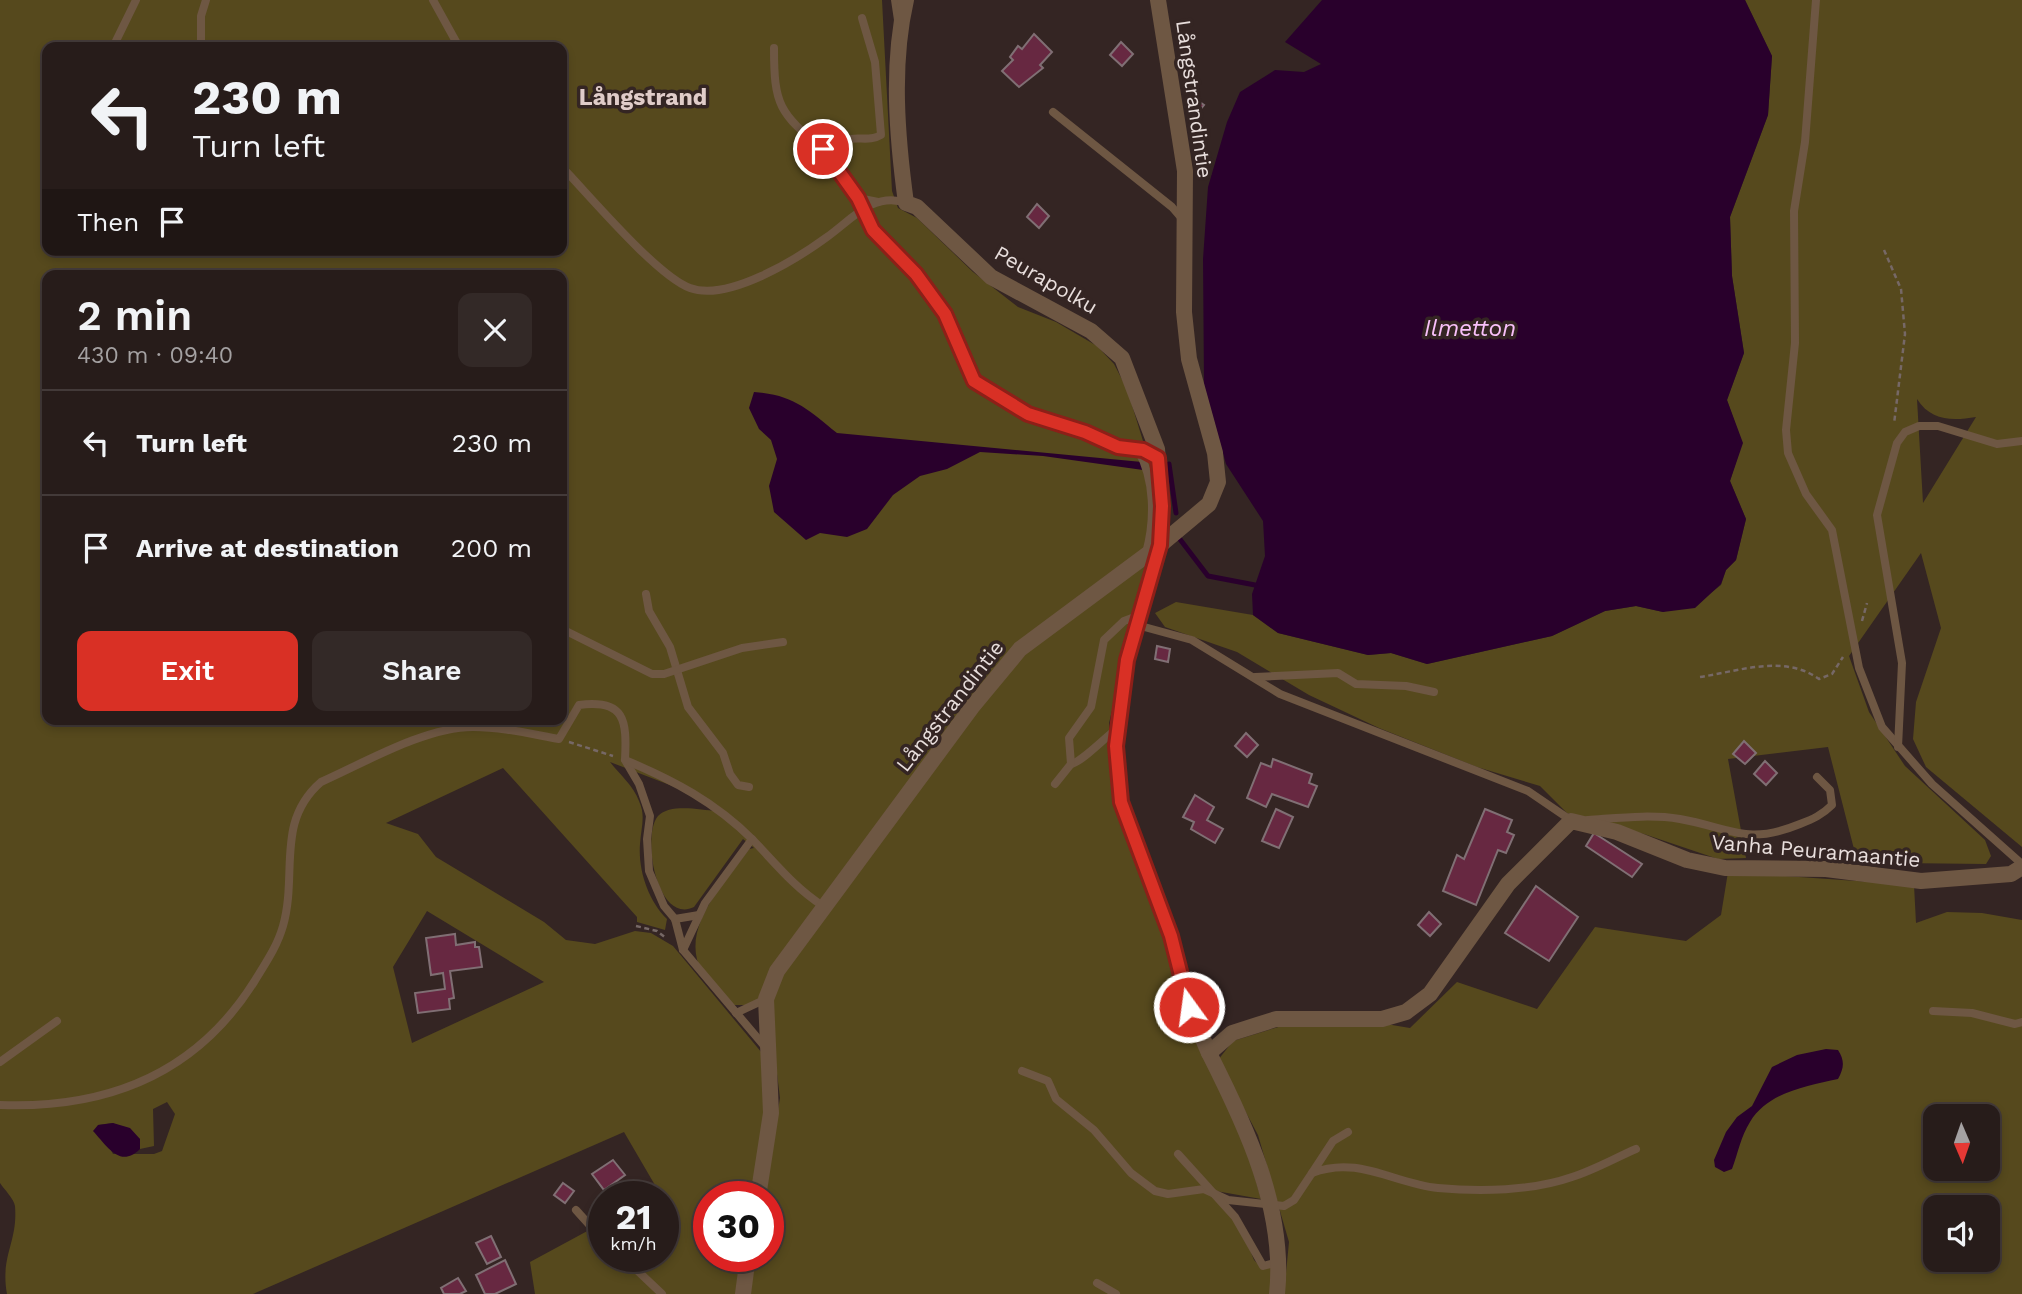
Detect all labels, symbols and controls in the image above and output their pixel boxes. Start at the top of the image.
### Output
street label: Långstrandintie [1171,18,1218,180]
text: 230 m [192,68,342,126]
icon: left [77,70,168,161]
district label: Långstrand [579,84,707,111]
pin [793,119,853,179]
text: Turn left [192,127,325,165]
icon: arrive [804,130,842,168]
icon: arrive [153,203,191,241]
text: Then [77,207,139,237]
street label: Peurapolku [990,240,1102,319]
text: 2 min [77,291,192,340]
button: close [458,293,532,367]
water label: Ilmetton [1424,315,1516,342]
text: 430 m · 09:40 [77,342,233,369]
icon: left [77,424,115,462]
text: Turn left [136,428,247,458]
text: 230 m [452,428,532,458]
icon: arrive [77,529,115,567]
text: Arrive at destination [136,533,399,563]
text: 200 m [451,533,532,563]
button: Exit [77,631,298,711]
button: Share [312,631,532,711]
street label: Långstrandintie [891,635,1009,776]
street label: Vanha Peuramaantie [1710,829,1922,872]
position arrow [1152,970,1226,1044]
north arrow [1923,1104,2000,1181]
map controls [1923,1104,2000,1272]
speed limit sign: 30 [693,1181,784,1272]
button: sound [1923,1195,2000,1272]
text: 21 [616,1196,651,1238]
text: km/h [610,1233,657,1254]

